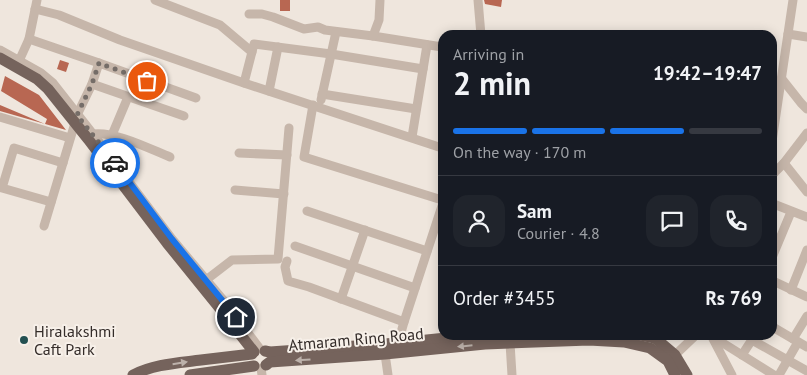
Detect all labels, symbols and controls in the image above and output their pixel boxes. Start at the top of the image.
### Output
text: Arriving in [453,44,524,64]
pin [126,60,168,102]
text: 19:42–19:47 [653,61,762,85]
text: 2 min [453,62,531,104]
icon: bag [133,67,161,95]
courier [90,138,140,188]
text: On the way · 170 m [453,142,586,162]
icon: car [101,149,129,177]
button: person [453,195,505,247]
button: chat [646,195,698,247]
button: phone [710,195,762,247]
text: Sam [517,199,552,223]
text: Courier · 4.8 [517,223,600,243]
text: Order #3455 [453,286,556,310]
text: Rs 769 [705,286,762,310]
pin [215,296,257,338]
icon: home [222,303,250,331]
place label: Hiralakshmi Caft Park [34,321,115,359]
street label: Atmaram Ring Road [288,323,424,355]
marker: Hiralakshmi Caft Park [18,334,30,346]
one-way arrow [457,342,473,350]
one-way arrow [295,357,311,365]
one-way arrow [172,358,188,366]

